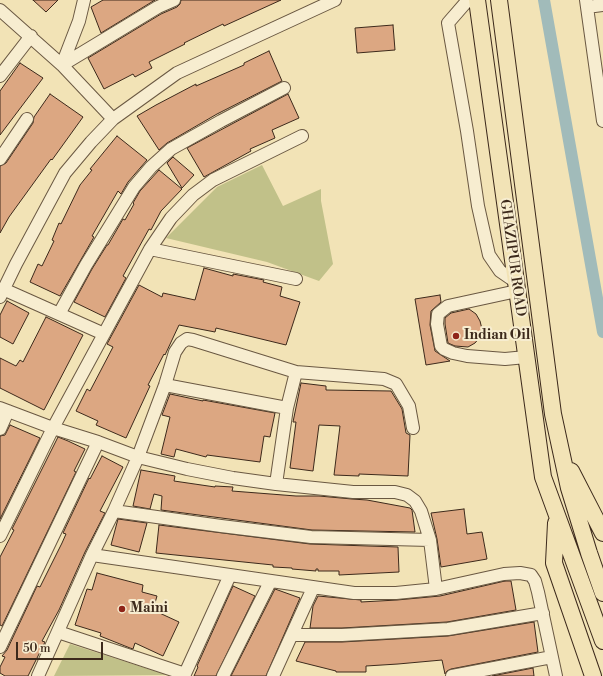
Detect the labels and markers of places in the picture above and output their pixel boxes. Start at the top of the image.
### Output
place label: Indian Oil [464,328,530,344]
marker: Indian Oil [451,331,461,341]
place label: Maini [130,601,168,617]
marker: Maini [117,604,127,614]

